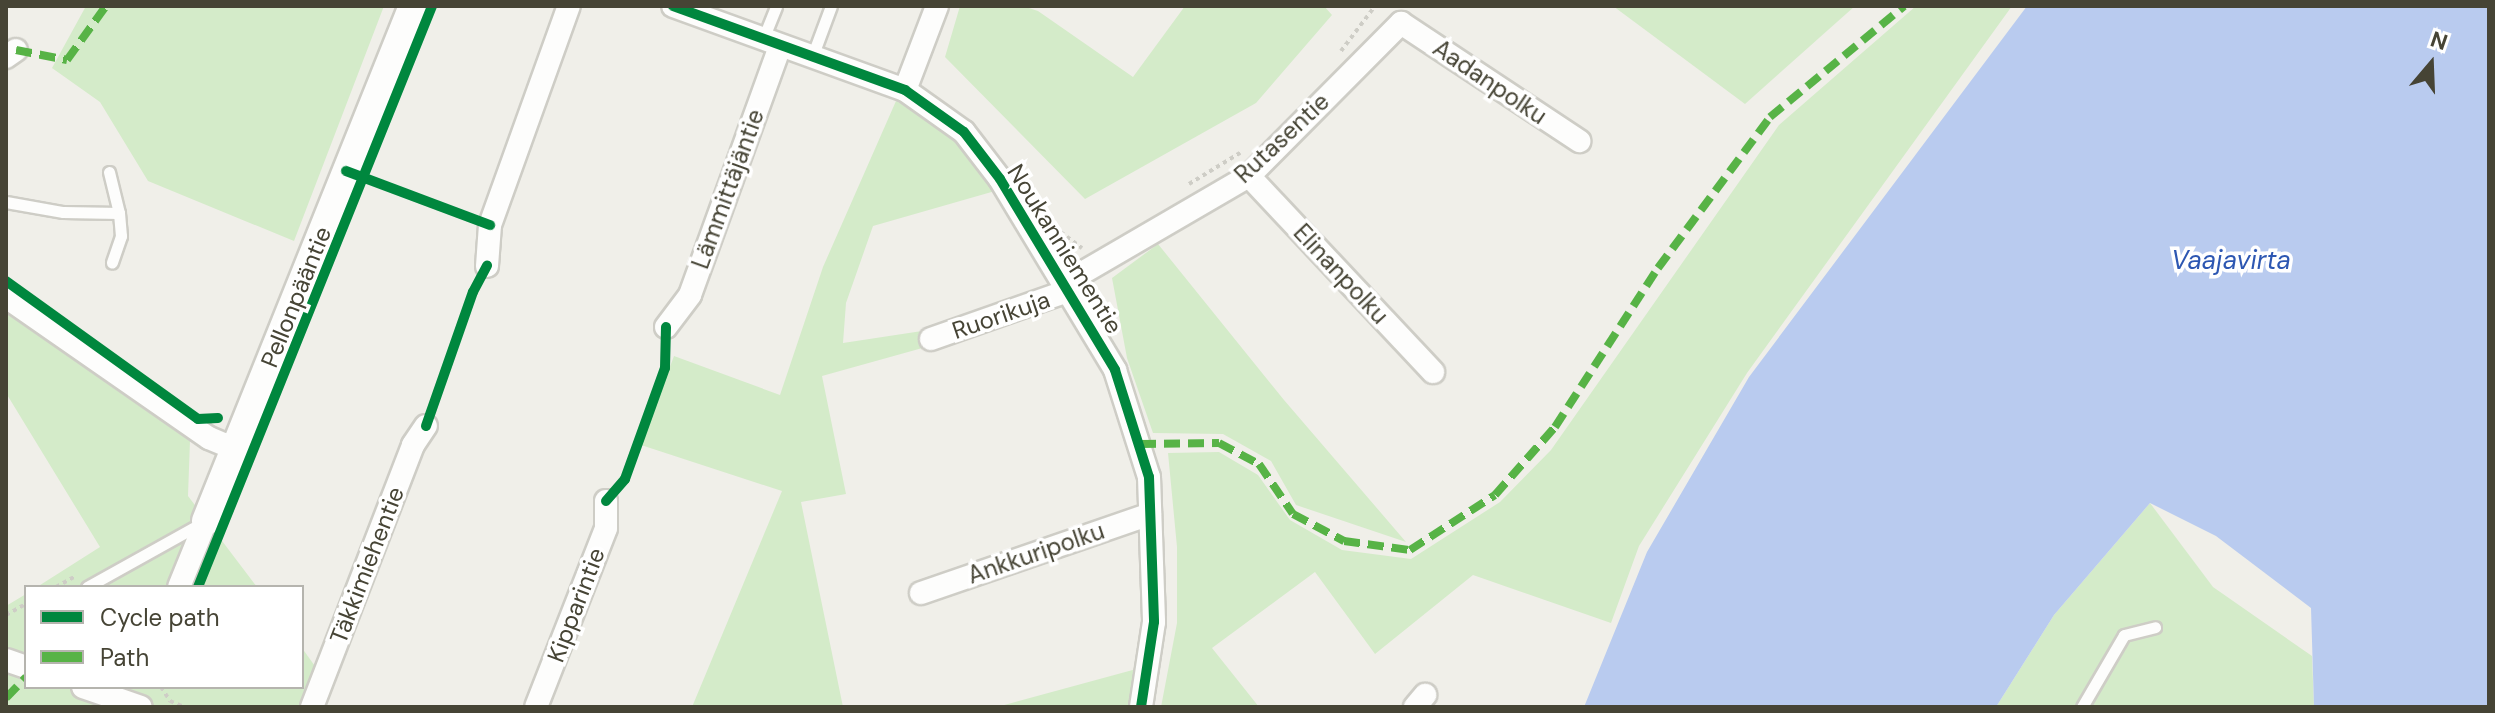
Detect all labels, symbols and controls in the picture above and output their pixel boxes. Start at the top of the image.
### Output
north arrow [2391,24,2471,104]
text: N [2427,25,2451,57]
street label: Aadanpolku [1428,33,1552,131]
street label: Rutasentie [1229,87,1335,189]
street label: Lämmittäjäntie [686,105,770,273]
street label: Noukanniementie [1001,159,1129,339]
street label: Elinanpolku [1288,218,1394,330]
street label: Pellonpääntie [255,222,337,372]
water label: Vaajavirta [2171,245,2291,277]
street label: Ruorikuja [948,285,1054,345]
street label: Täkkimiehentie [324,483,410,647]
street label: Ankkuripolku [964,516,1108,590]
street label: Kipparintie [541,544,611,666]
legend [24,585,304,689]
text: Cycle path [100,602,219,633]
text: Path [100,642,149,673]

